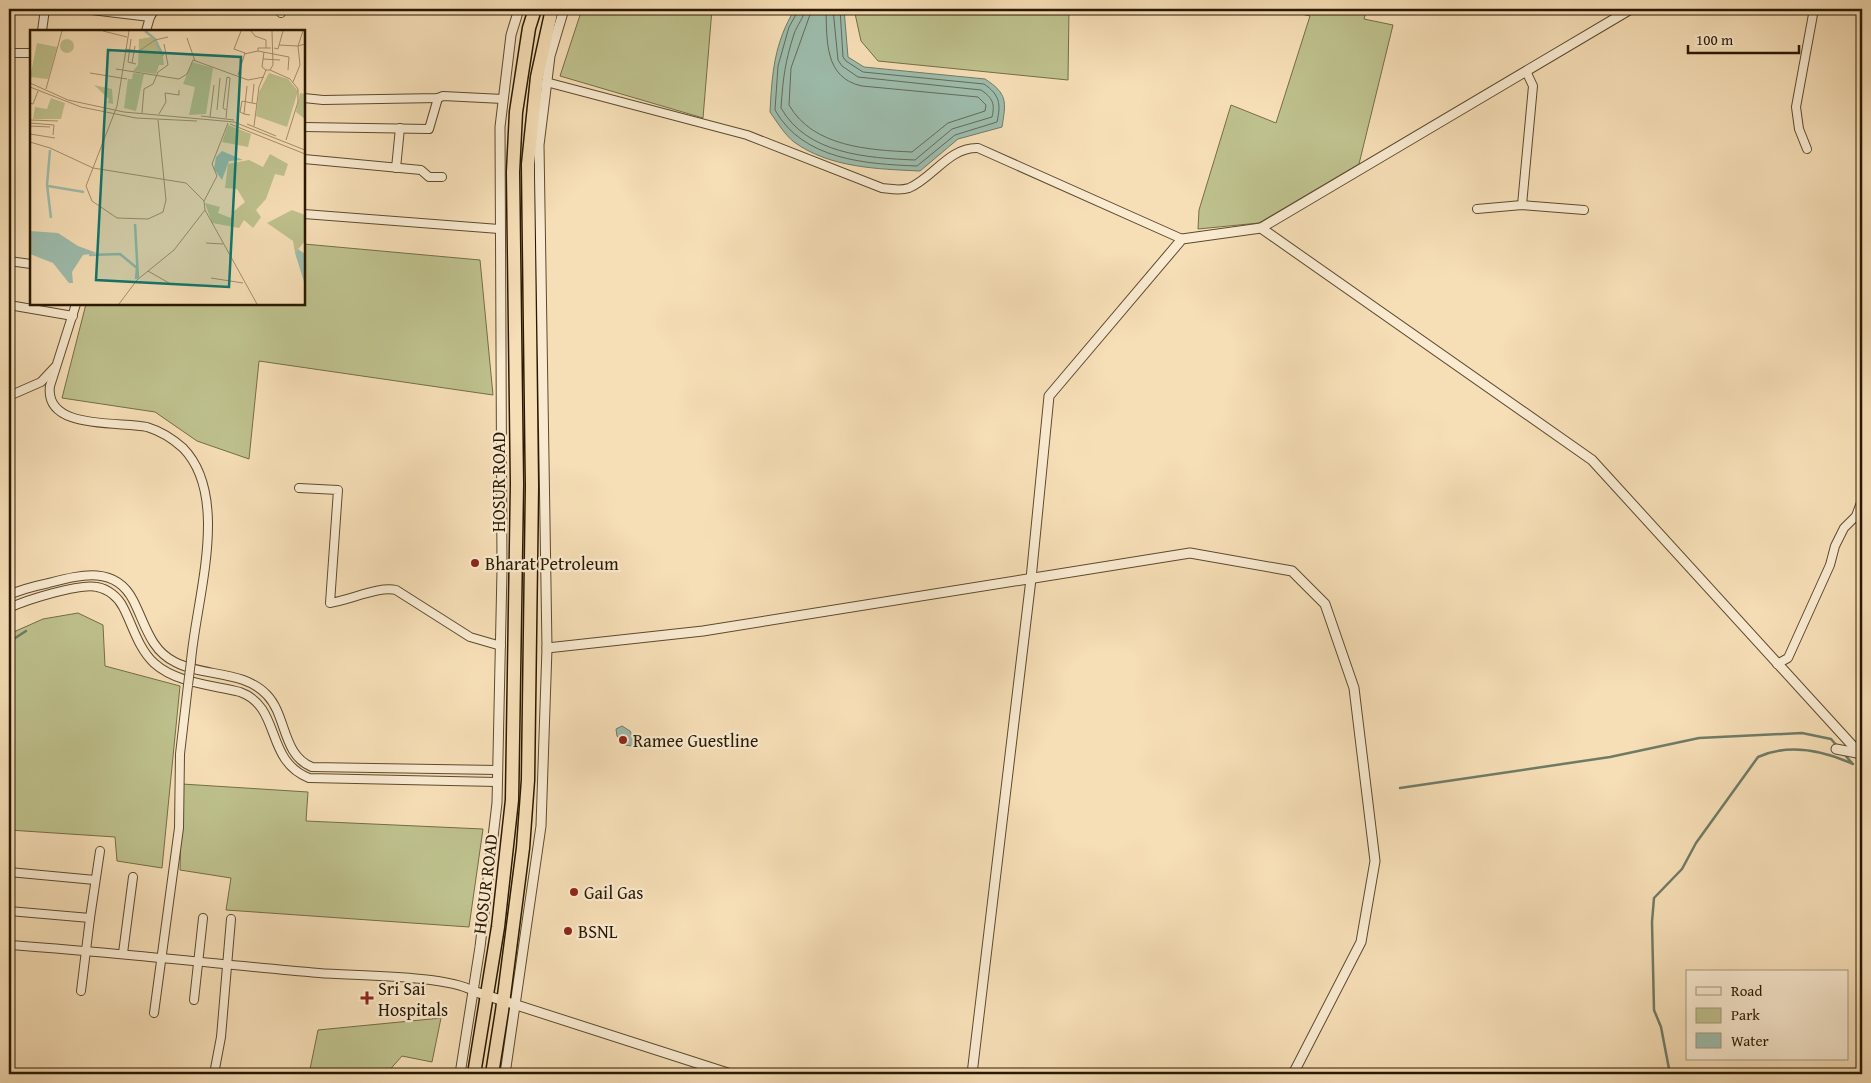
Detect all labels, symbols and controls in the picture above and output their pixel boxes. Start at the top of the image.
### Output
scale bar [1688,22,1800,54]
text: 100 m [1696,29,1734,50]
inset map [30,30,305,305]
street label: HOSUR ROAD [485,432,512,532]
place label: Bharat Petroleum [485,550,619,577]
marker: Bharat Petroleum [469,557,481,569]
place label: Ramee Guestline [633,727,758,754]
marker: Ramee Guestline [617,734,629,746]
street label: HOSUR ROAD [465,832,505,936]
place label: Gail Gas [584,879,643,906]
marker: Gail Gas [568,886,580,898]
place label: BSNL [578,918,618,945]
marker: BSNL [562,925,574,937]
legend [1686,970,1848,1060]
place label: Sri Sai Hospitals [378,975,448,1023]
text: Road [1731,980,1762,1001]
marker: Sri Sai Hospitals [360,991,374,1005]
text: Park [1731,1004,1760,1025]
text: Water [1731,1030,1769,1051]

